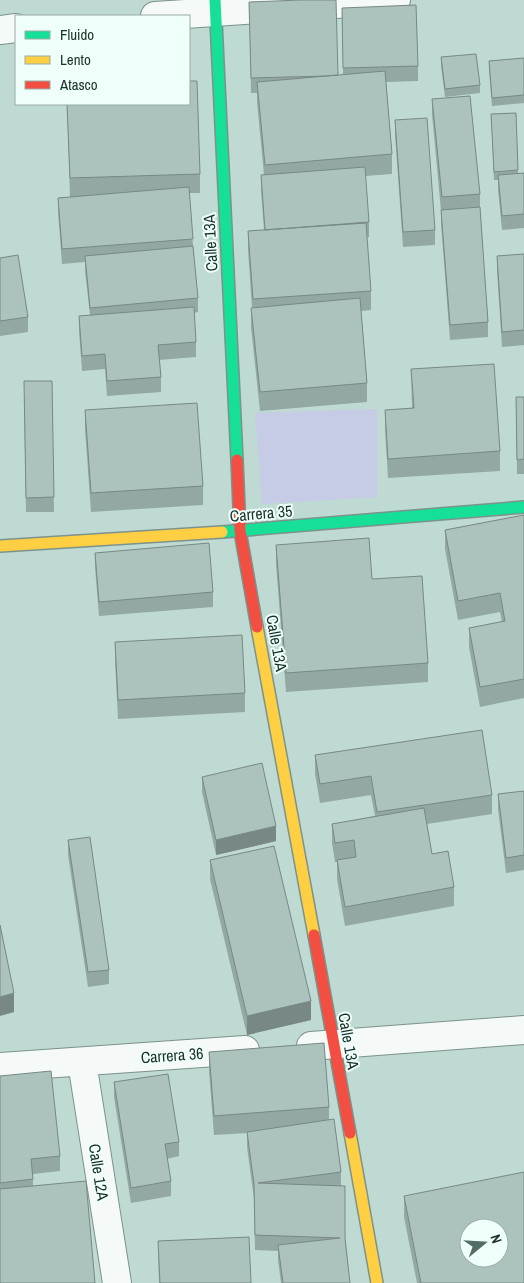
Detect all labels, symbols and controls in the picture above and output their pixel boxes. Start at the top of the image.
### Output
legend [15,15,190,105]
text: Fluido [60,24,94,45]
text: Lento [60,49,91,70]
text: Atasco [59,74,98,95]
street label: Calle 13A [198,214,222,272]
street label: Carrera 35 [229,499,293,527]
street label: Calle 13A [261,613,293,673]
street label: Calle 13A [333,1011,365,1071]
street label: Carrera 36 [140,1042,204,1068]
street label: Calle 12A [84,1142,114,1202]
north arrow [459,1218,509,1268]
text: N [487,1232,506,1246]

